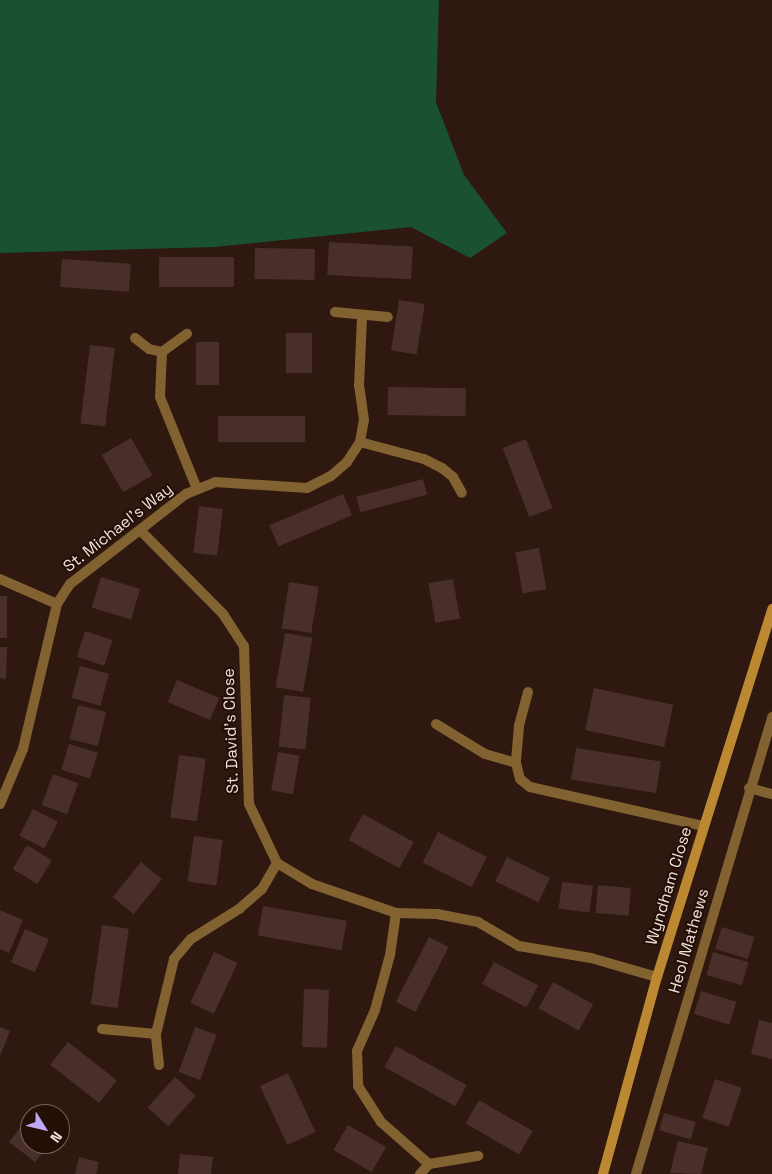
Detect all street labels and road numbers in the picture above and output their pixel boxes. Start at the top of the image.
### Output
street label: St. Michael's Way [59,479,177,577]
street label: St. David's Close [219,668,243,794]
street label: Wyndham Close [642,825,696,947]
street label: Heol Mathews [665,886,713,996]

